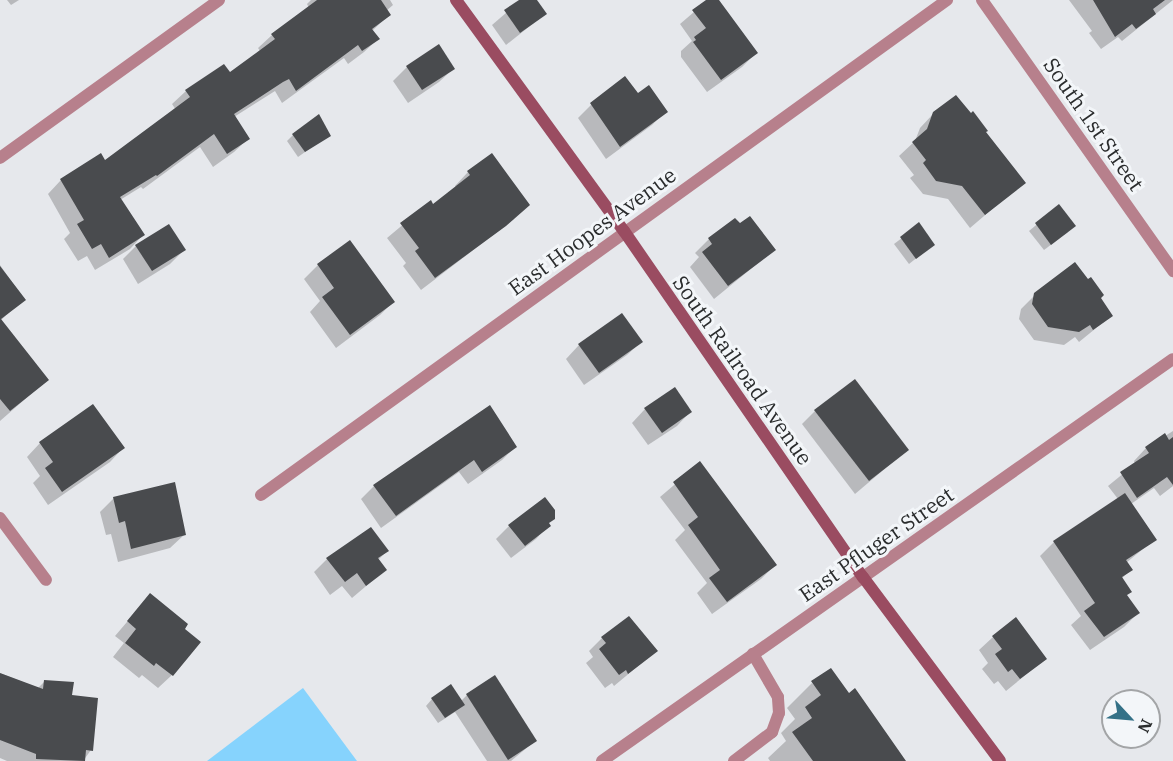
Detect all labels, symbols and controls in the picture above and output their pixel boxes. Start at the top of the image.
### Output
street label: South 1st Street [1039,53,1149,195]
street label: East Hoopes Avenue [503,162,681,300]
street label: South Railroad Avenue [668,270,818,470]
street label: East Pfluger Street [794,481,958,607]
north arrow [1101,689,1161,749]
text: N [1134,716,1157,736]

